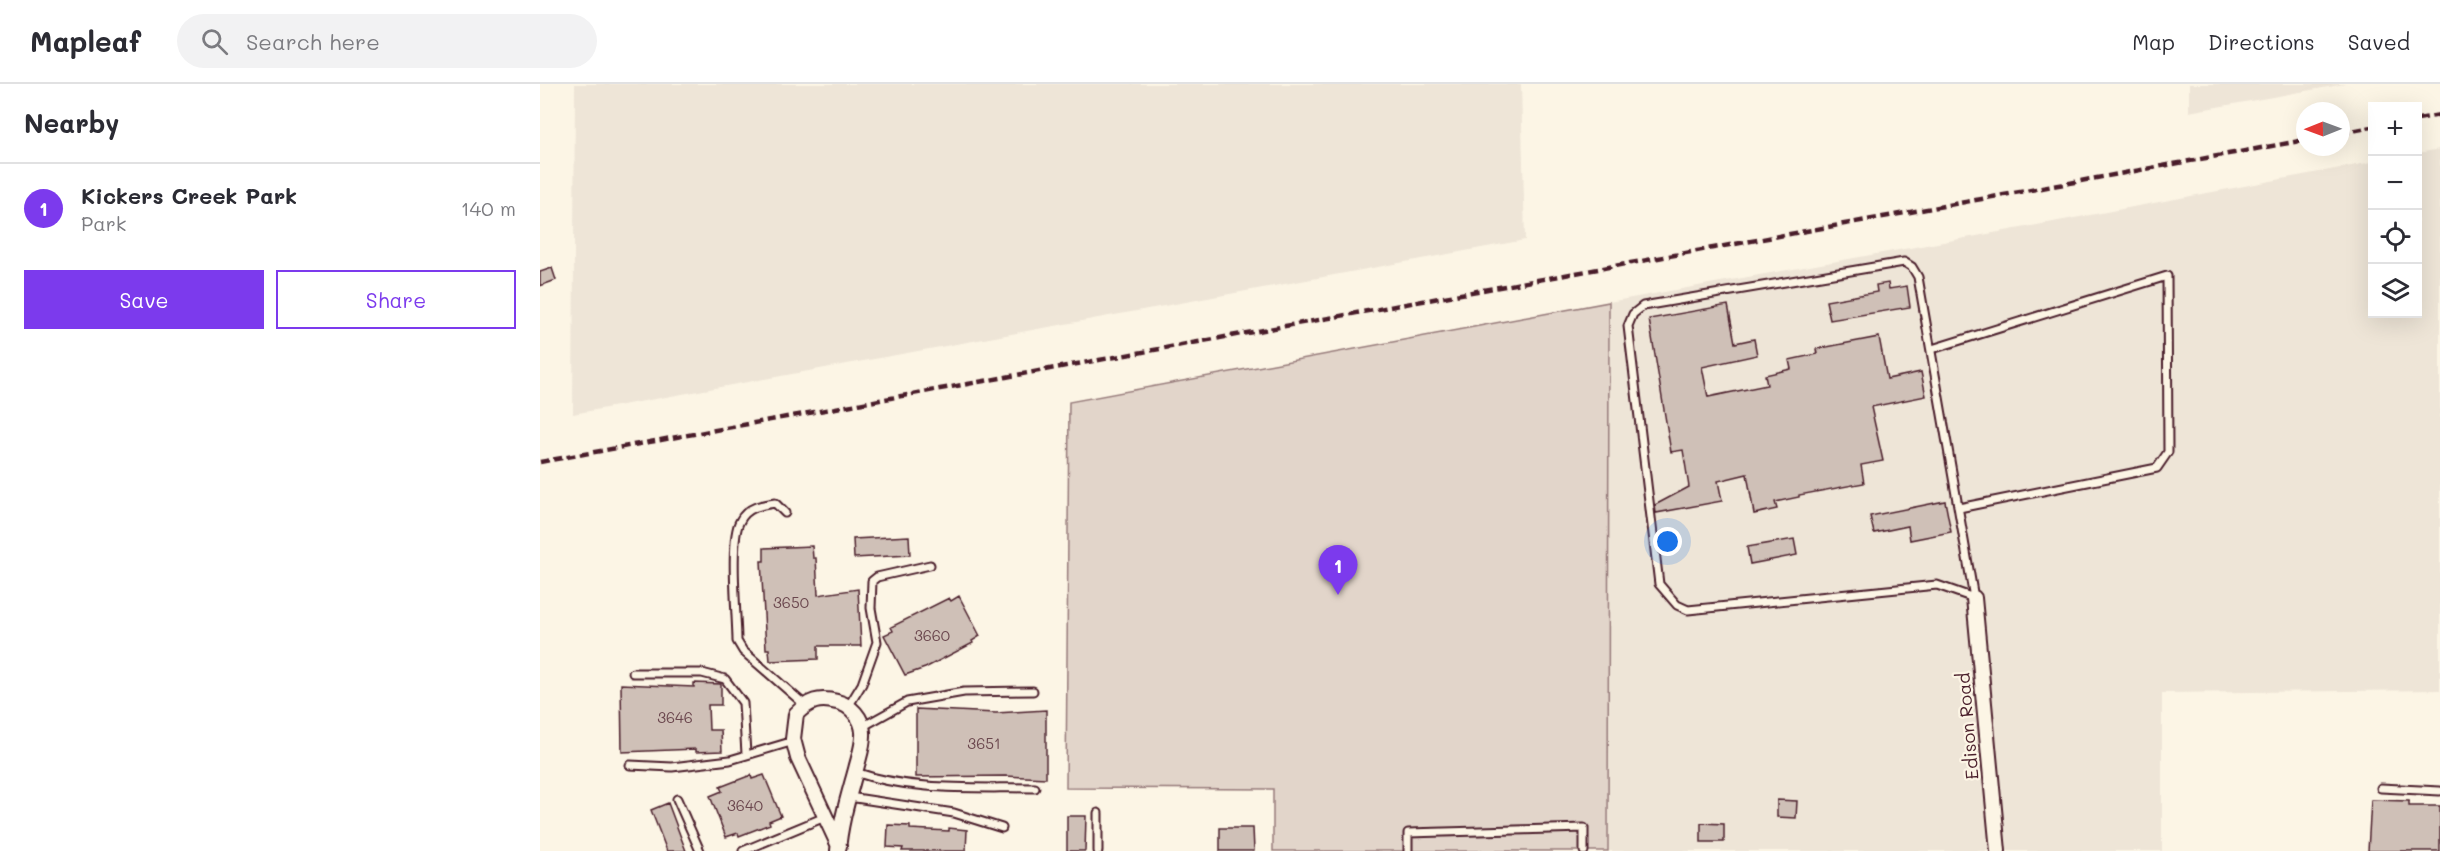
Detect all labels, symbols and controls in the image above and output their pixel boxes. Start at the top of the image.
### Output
search box [177,14,597,68]
text: Mapleaf [30,23,141,59]
icon: search [198,25,231,58]
text: Search here [246,27,380,56]
text: Map [2132,28,2175,55]
text: Directions [2208,28,2315,55]
text: Saved [2348,28,2410,55]
north arrow [2296,102,2350,156]
map controls [2368,102,2422,318]
button: + [2368,102,2422,156]
text: Nearby [24,106,119,140]
button: − [2368,156,2422,210]
text: Kickers Creek Park [81,181,297,210]
text: 1 [39,195,48,221]
text: 140 m [461,195,516,221]
text: Park [81,210,126,236]
button: locate [2368,210,2422,264]
button: layers [2368,264,2422,318]
button: Save [24,270,264,329]
button: Share [276,270,516,329]
your location [1653,527,1682,556]
pin: 1 [1318,546,1358,595]
house number: 3650 [773,592,809,612]
house number: 3660 [914,625,950,645]
street label: Edison Road [1950,672,1984,781]
house number: 3646 [657,707,693,727]
house number: 3651 [967,733,1001,753]
house number: 3640 [727,795,763,815]

